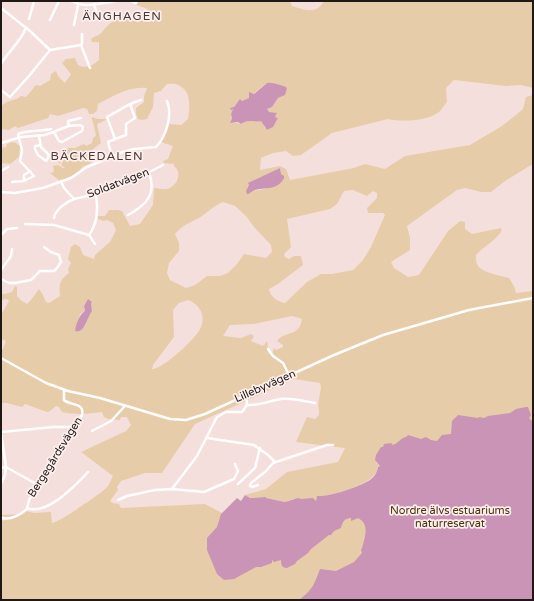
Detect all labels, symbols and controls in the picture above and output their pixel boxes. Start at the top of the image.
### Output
district label: ÄNGHAGEN [82,9,162,23]
district label: BÄCKEDALEN [50,149,144,163]
street label: Soldatvägen [85,165,151,201]
street label: Lillebyvägen [232,367,298,405]
street label: Bergegårdsvägen [25,414,85,500]
park label: Nordre älvs estuariums naturreservat [390,504,510,530]

